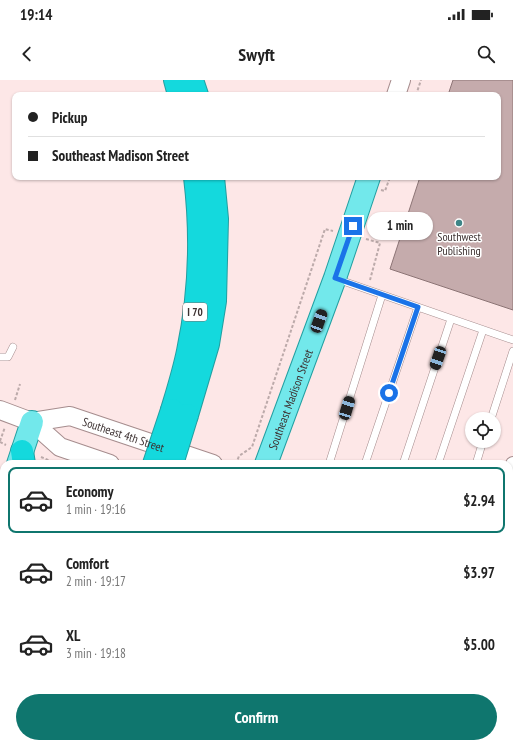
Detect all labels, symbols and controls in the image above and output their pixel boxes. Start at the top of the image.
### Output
text: 19:14 [20,5,52,24]
icon: back [16,43,38,65]
text: Swyft [238,43,275,66]
icon: search [475,43,497,65]
text: Pickup [52,108,87,127]
text: Southeast Madison Street [52,146,189,165]
callout: 1 min [367,212,433,240]
route end [344,217,362,235]
text: 1 min [387,217,413,234]
marker: Southwest Publishing [454,218,464,228]
place label: Southwest Publishing [437,229,481,258]
road number: I 70 [183,303,207,321]
car [309,308,329,334]
car [428,345,448,371]
street label: Southeast Madison Street [265,346,316,452]
route start [380,384,398,402]
car [338,395,356,421]
map controls [465,412,501,448]
button: locate [465,412,501,448]
street label: Southeast 4th Street [81,413,167,455]
icon: car [18,482,54,518]
text: Economy [66,482,114,501]
text: $2.94 [463,491,495,510]
text: 1 min · 19:16 [66,501,126,518]
icon: car [18,554,54,590]
text: Comfort [66,554,109,573]
text: $3.97 [463,563,495,582]
text: 2 min · 19:17 [66,573,126,590]
icon: car [18,626,54,662]
text: XL [66,626,80,645]
text: $5.00 [463,635,495,654]
text: 3 min · 19:18 [66,645,126,662]
button: Confirm [16,694,497,740]

